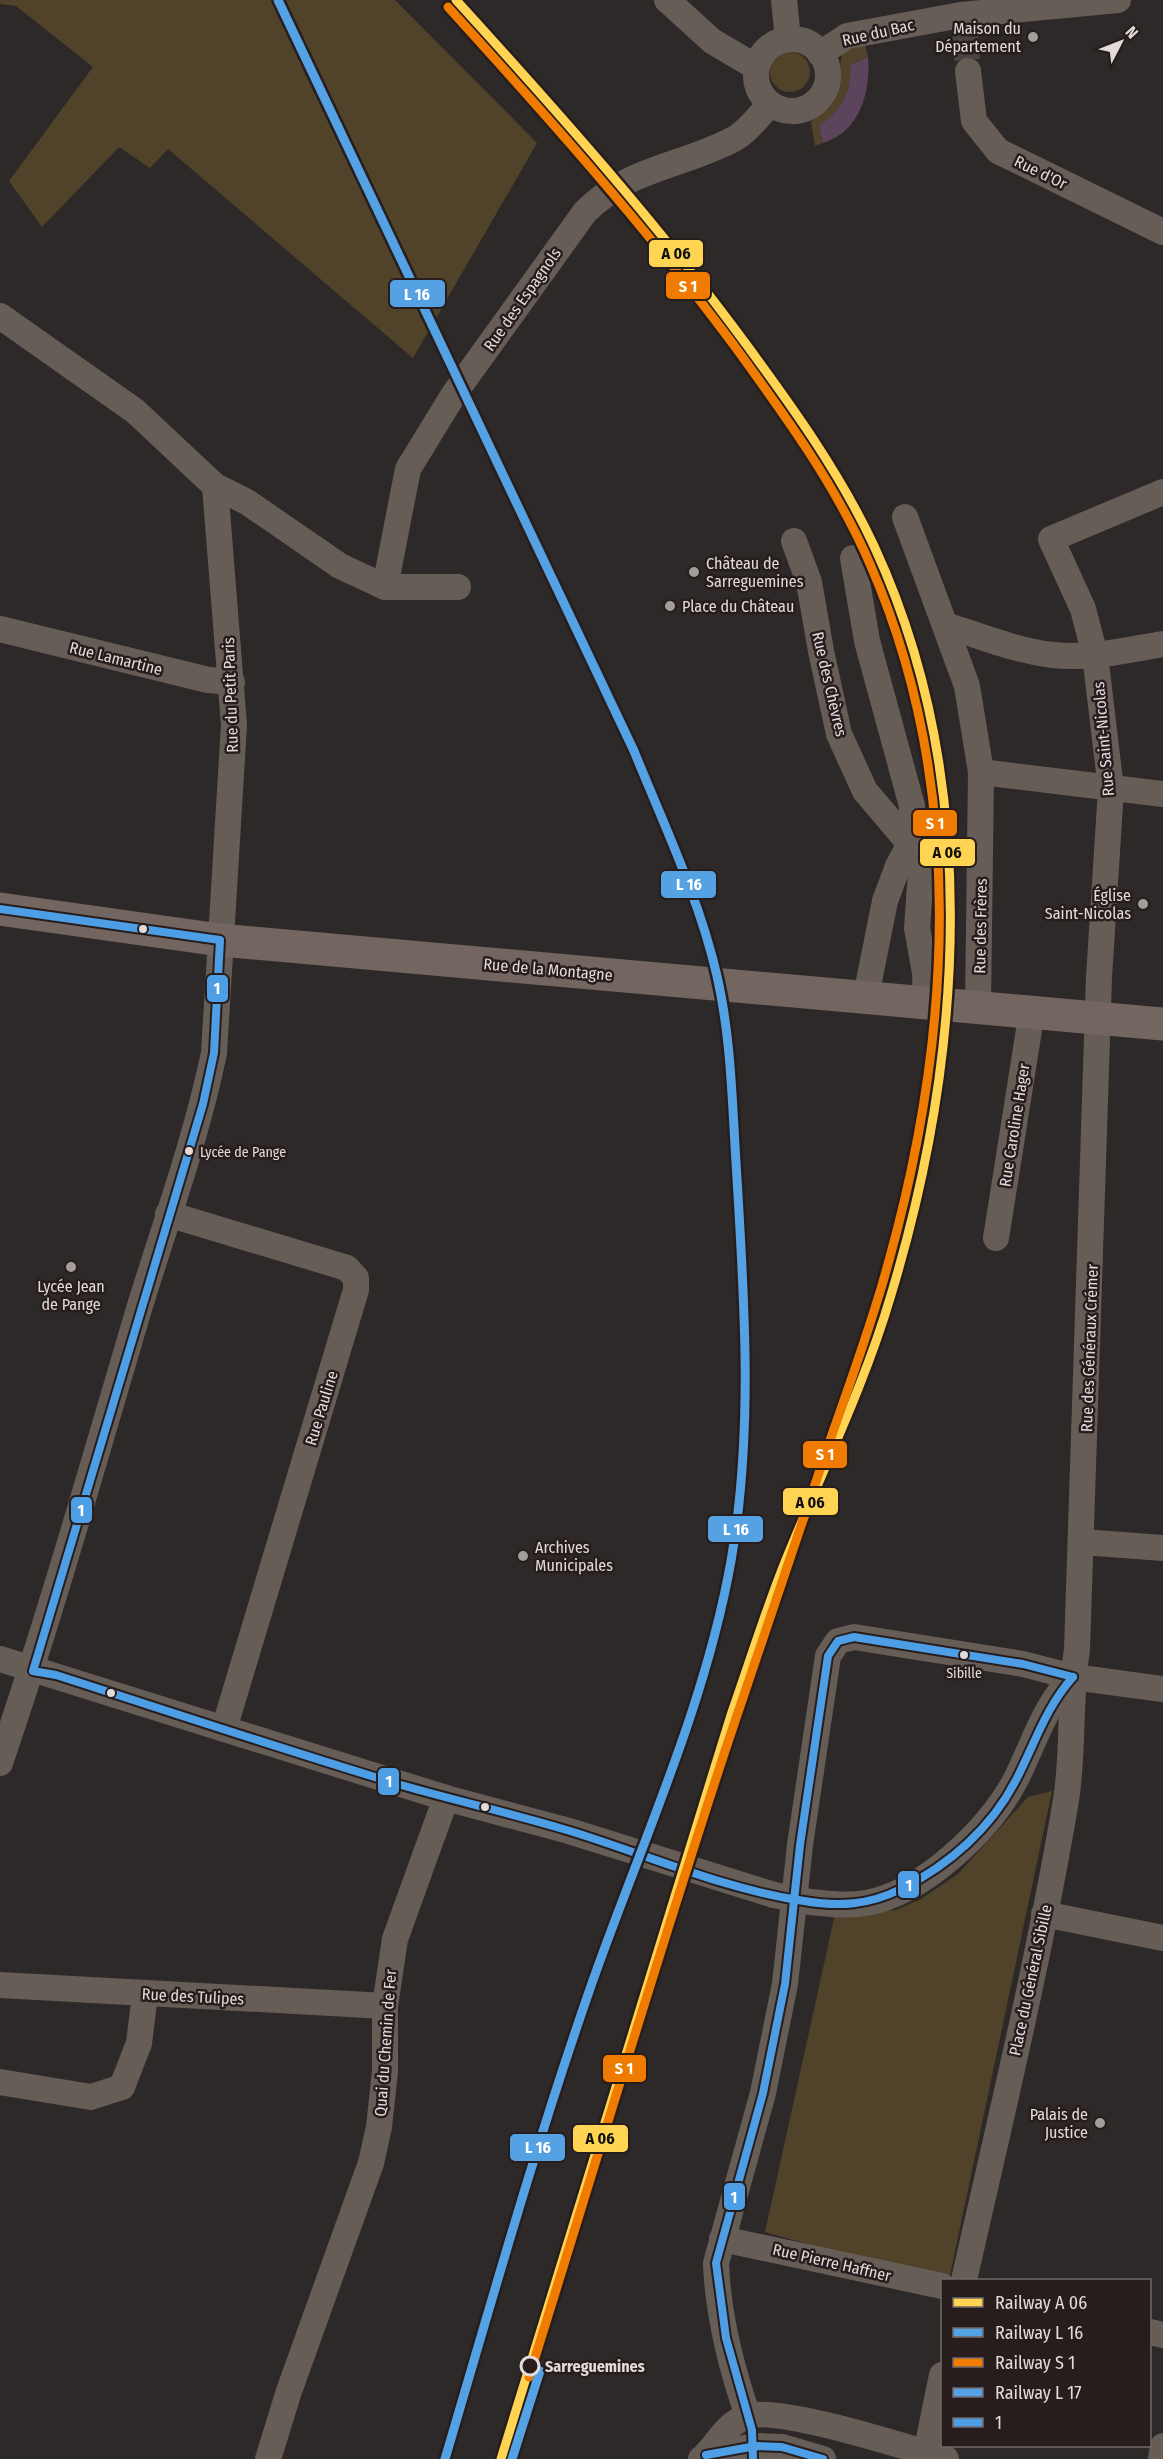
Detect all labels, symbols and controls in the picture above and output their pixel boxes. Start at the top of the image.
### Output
north arrow [1091,12,1151,72]
street label: Rue du Bac [840,15,916,50]
place label: Maison du Département [935,19,1022,56]
text: N [1122,22,1142,42]
marker: Maison du Département [1026,30,1040,44]
street label: Rue d'Or [1011,152,1071,193]
line badge: A 06 [648,239,704,268]
street label: Rue des Espagnols [480,244,565,355]
text: A 06 [660,244,691,263]
line badge: S 1 [665,271,711,300]
text: S 1 [679,277,697,296]
line badge: L 16 [389,279,446,308]
text: L 16 [404,285,430,304]
place label: Château de Sarreguemines [706,554,804,591]
marker: Château de Sarreguemines [687,565,701,579]
place label: Place du Château [682,597,794,616]
marker: Place du Château [663,599,677,613]
street label: Rue des Chèvres [808,630,851,739]
street label: Rue du Petit Paris [219,637,242,753]
street label: Rue Lamartine [68,638,164,679]
street label: Rue Saint-Nicolas [1089,681,1118,797]
line badge: S 1 [912,809,958,837]
text: S 1 [926,814,944,833]
line badge: A 06 [919,838,976,867]
text: A 06 [931,843,962,862]
line badge: L 16 [660,870,717,899]
text: L 16 [676,875,702,894]
street label: Rue des Frères [970,878,991,974]
place label: Église Saint-Nicolas [1045,886,1131,923]
marker: Église Saint-Nicolas [1136,897,1150,911]
unlabelled marker [137,923,149,935]
street label: Rue de la Montagne [483,954,613,985]
line badge: 1 [206,974,229,1003]
text: 1 [214,979,220,998]
street label: Rue Caroline Hager [995,1062,1034,1188]
place label: Lycée de Pange [200,1144,286,1161]
marker: Lycée de Pange [183,1145,195,1157]
marker: Lycée Jean de Pange [64,1260,78,1274]
street label: Rue des Généraux Crémer [1077,1263,1102,1432]
place label: Lycée Jean de Pange [37,1277,105,1314]
street label: Rue Pauline [301,1368,342,1448]
line badge: S 1 [802,1440,848,1469]
text: S 1 [816,1445,834,1464]
line badge: A 06 [782,1487,839,1516]
text: A 06 [794,1493,825,1512]
line badge: 1 [70,1496,93,1524]
text: 1 [78,1501,84,1520]
line badge: L 16 [707,1515,764,1543]
text: L 16 [723,1520,749,1539]
place label: Archives Municipales [535,1538,613,1575]
marker: Archives Municipales [516,1549,530,1563]
marker: Sibille [958,1649,970,1661]
place label: Sibille [946,1665,982,1682]
unlabelled marker [105,1687,117,1699]
line badge: 1 [377,1767,400,1796]
text: 1 [386,1772,392,1791]
unlabelled marker [479,1801,491,1813]
line badge: 1 [897,1870,920,1899]
text: 1 [906,1876,912,1895]
street label: Place du Général Sibille [1005,1903,1056,2057]
street label: Quai du Chemin de Fer [371,1968,400,2117]
street label: Rue des Tulipes [141,1984,245,2009]
line badge: S 1 [602,2054,647,2083]
text: S 1 [615,2059,633,2078]
place label: Palais de Justice [1030,2105,1088,2142]
marker: Palais de Justice [1093,2116,1107,2130]
line badge: A 06 [572,2124,629,2153]
text: A 06 [584,2129,615,2148]
line badge: L 16 [509,2133,566,2162]
text: L 16 [525,2138,551,2157]
line badge: 1 [723,2182,746,2211]
text: 1 [731,2188,737,2207]
street label: Rue Pierre Haffner [771,2240,893,2285]
legend [941,2279,1151,2447]
text: Railway A 06 [995,2292,1087,2314]
text: Railway L 16 [995,2322,1083,2344]
text: Railway S 1 [995,2352,1075,2374]
marker: Sarreguemines [520,2356,540,2376]
place label: Sarreguemines [545,2357,645,2376]
text: Railway L 17 [995,2382,1082,2404]
text: 1 [995,2412,1002,2434]

